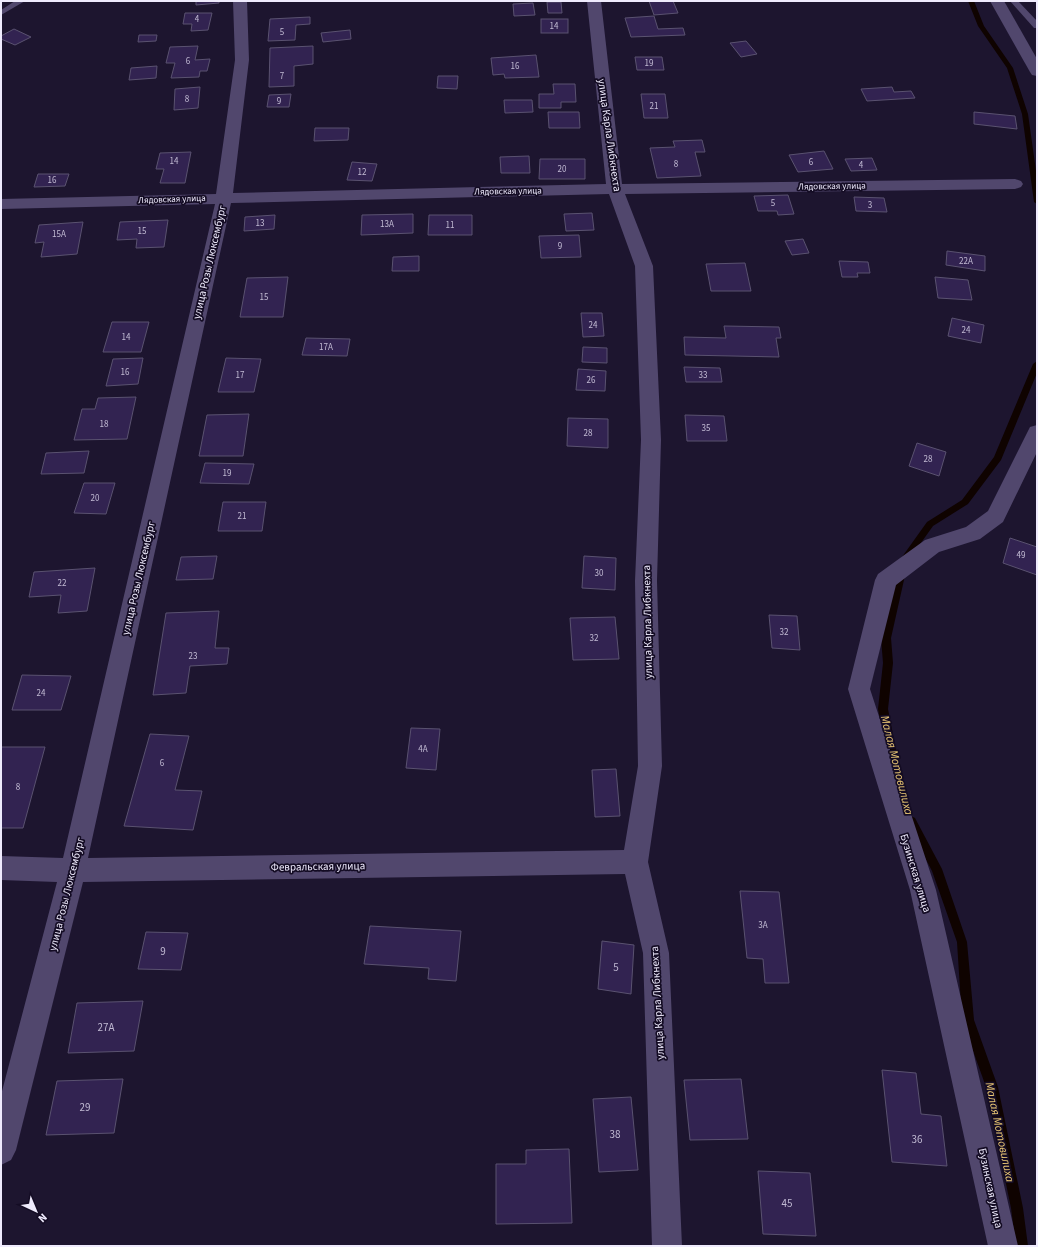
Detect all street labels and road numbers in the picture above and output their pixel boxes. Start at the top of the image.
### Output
street label: улица Карла Либкнехта [594,78,625,192]
street label: Лядовская улица [798,179,866,194]
street label: Лядовская улица [474,184,542,199]
street label: Лядовская улица [138,192,206,207]
street label: улица Розы Люксембург [189,203,230,321]
street label: улица Розы Люксембург [118,519,159,637]
street label: улица Карла Либкнехта [639,565,656,679]
street label: Бузинская улица [896,832,935,914]
street label: улица Розы Люксембург [45,835,88,952]
street label: Февральская улица [271,858,365,875]
street label: улица Карла Либкнехта [647,946,668,1060]
street label: Бузинская улица [975,1147,1006,1229]

